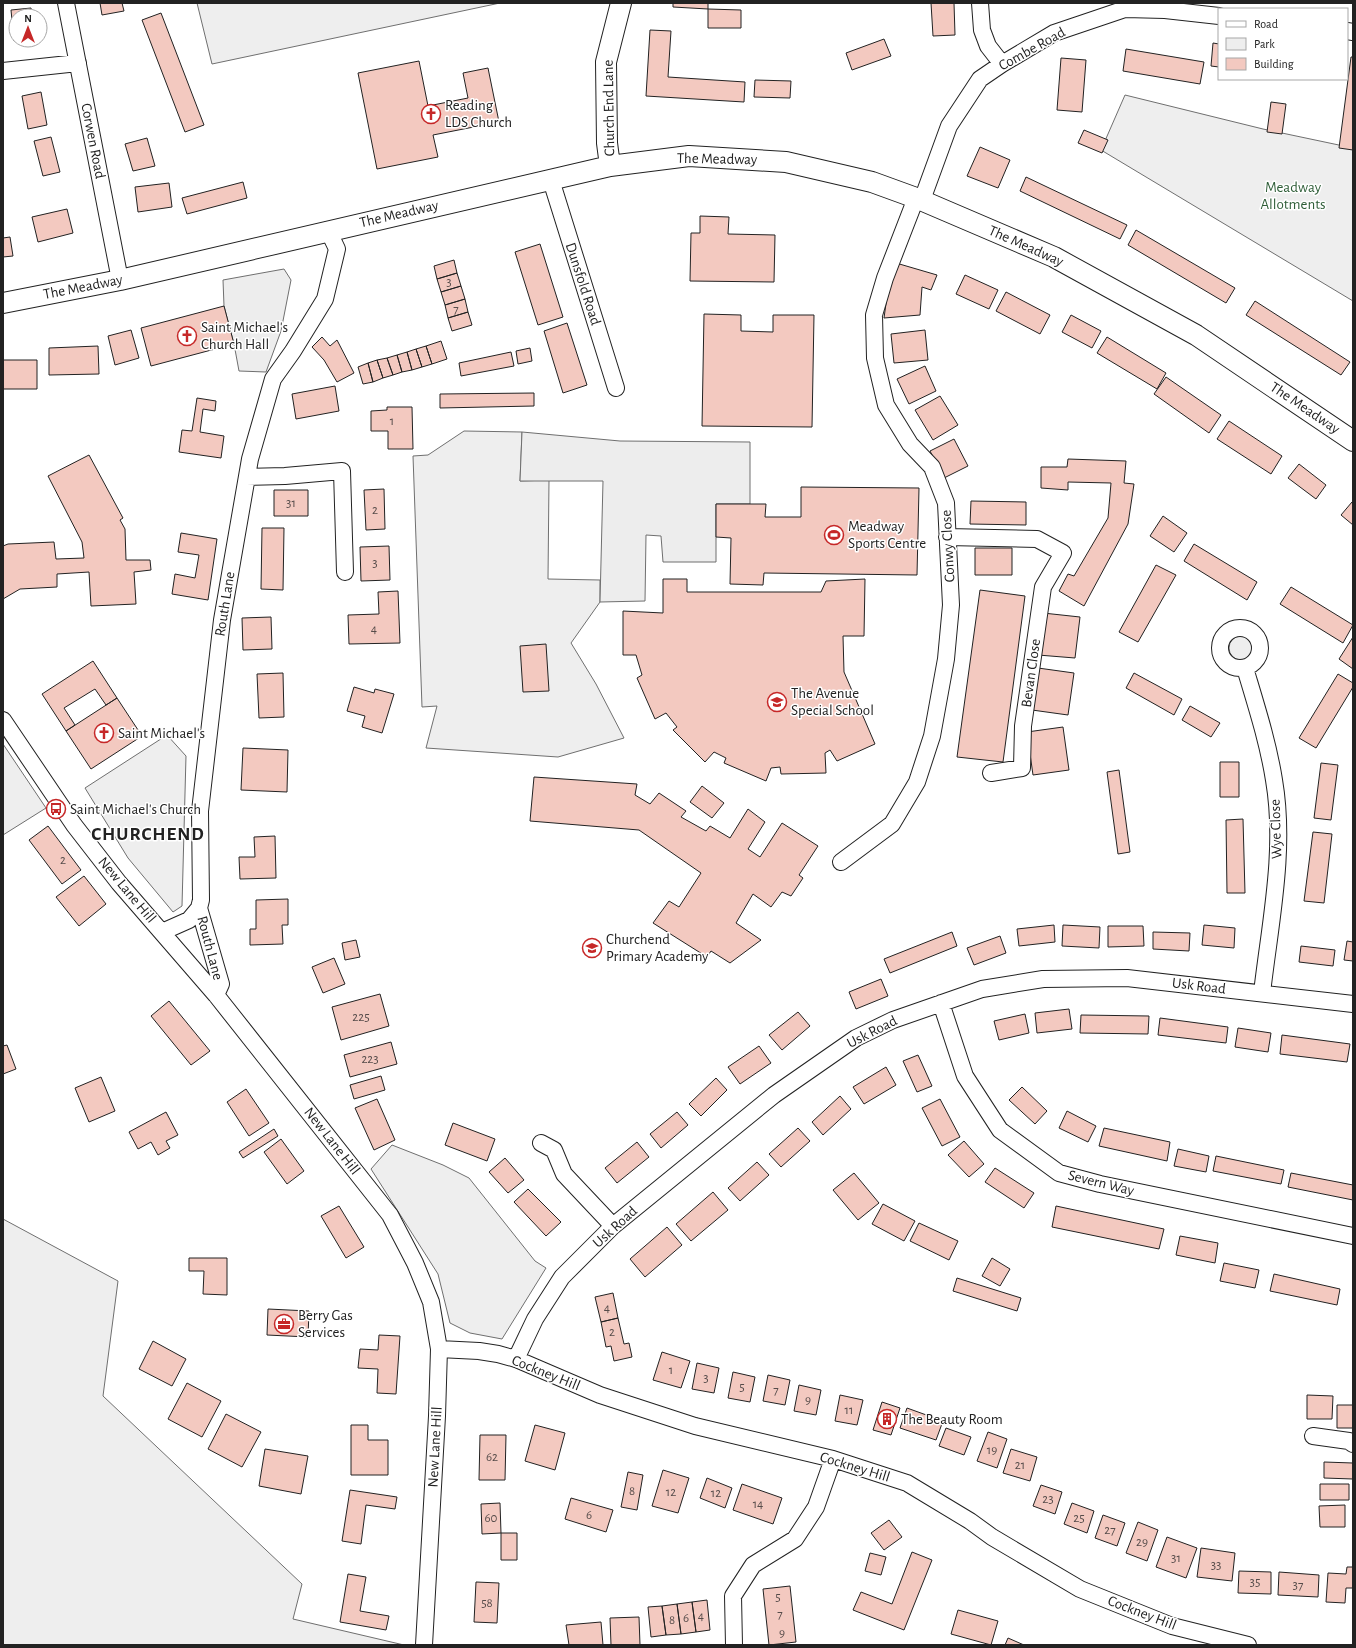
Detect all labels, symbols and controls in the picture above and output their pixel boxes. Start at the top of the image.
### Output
north arrow [8,8,48,48]
legend [1218,8,1348,80]
text: N [24,13,32,24]
text: Road [1254,18,1278,30]
street label: Combe Road [996,24,1068,73]
text: Park [1254,38,1275,50]
text: Building [1254,58,1294,70]
street label: Church End Lane [601,59,617,156]
place label: Reading LDS Church [445,98,512,130]
street label: Corwen Road [78,102,108,180]
church icon: Reading LDS Church [420,103,442,125]
street label: The Meadway [677,151,758,167]
park label: Meadway Allotments [1260,180,1326,212]
street label: The Meadway [358,198,440,230]
street label: The Meadway [986,223,1066,269]
street label: Dunsfold Road [563,241,603,327]
street label: The Meadway [42,272,125,302]
house number: 3 [446,276,452,289]
house number: 7 [453,303,459,316]
place label: Saint Michael's Church Hall [201,320,288,352]
church icon: Saint Michael's Church Hall [176,325,198,347]
street label: The Meadway [1267,379,1343,437]
house number: 1 [390,415,394,428]
house number: 31 [286,497,296,510]
house number: 2 [372,504,378,517]
street label: Conwy Close [939,509,957,583]
place label: Meadway Sports Centre [848,519,926,551]
sports icon: Meadway Sports Centre [823,524,845,546]
house number: 3 [372,557,378,570]
street label: Routh Lane [212,570,238,638]
house number: 4 [371,623,377,636]
street label: Bevan Close [1019,638,1043,708]
place label: The Avenue Special School [791,686,874,718]
school or university icon: The Avenue Special School [766,691,788,713]
church icon: Saint Michael's [93,722,115,744]
place label: Saint Michael's [118,726,205,741]
bus stop icon: Saint Michael's Church [45,798,67,820]
street label: Wye Close [1267,799,1285,859]
place label: Saint Michael's Church [70,802,201,817]
district label: CHURCHEND [91,825,205,844]
house number: 2 [60,854,66,867]
street label: New Lane Hill [95,854,159,926]
street label: Routh Lane [194,914,226,982]
place label: Churchend Primary Academy [606,932,709,964]
school or university icon: Churchend Primary Academy [581,937,603,959]
street label: Usk Road [1171,975,1227,997]
house number: 225 [352,1011,370,1024]
street label: Usk Road [844,1013,900,1051]
house number: 223 [361,1053,379,1066]
street label: New Lane Hill [301,1105,363,1177]
street label: Severn Way [1066,1168,1136,1199]
street label: Usk Road [590,1203,640,1251]
house number: 4 [604,1302,610,1315]
place label: Berry Gas Services [298,1308,353,1340]
office icon: Berry Gas Services [273,1313,295,1335]
house number: 2 [609,1326,615,1339]
street label: Cockney Hill [510,1352,582,1394]
house number: 1 [669,1364,673,1377]
house number: 3 [703,1372,709,1385]
house number: 5 [739,1381,745,1394]
house number: 7 [773,1384,779,1397]
house number: 9 [805,1394,811,1407]
house number: 11 [845,1404,853,1417]
street label: New Lane Hill [425,1406,445,1488]
building icon: The Beauty Room [876,1408,898,1430]
place label: The Beauty Room [901,1412,1003,1427]
house number: 19 [987,1444,997,1457]
street label: Cockney Hill [818,1449,892,1485]
house number: 62 [486,1451,498,1464]
house number: 21 [1015,1459,1025,1472]
house number: 8 [629,1485,635,1498]
house number: 12 [666,1486,676,1499]
house number: 12 [711,1487,721,1500]
house number: 23 [1042,1493,1054,1506]
house number: 14 [753,1498,763,1511]
house number: 6 [586,1509,592,1522]
house number: 60 [485,1512,498,1525]
house number: 25 [1073,1512,1085,1525]
house number: 27 [1104,1524,1116,1537]
house number: 29 [1136,1536,1148,1549]
house number: 31 [1171,1552,1181,1565]
house number: 33 [1211,1559,1221,1572]
house number: 35 [1250,1576,1260,1589]
house number: 37 [1293,1579,1304,1592]
house number: 5 [775,1591,781,1604]
street label: Cockney Hill [1106,1593,1178,1633]
house number: 58 [481,1597,493,1610]
house number: 7 [777,1608,783,1621]
house number: 4 [698,1610,704,1623]
house number: 6 [683,1612,689,1625]
house number: 8 [669,1614,675,1627]
house number: 9 [779,1627,785,1640]

